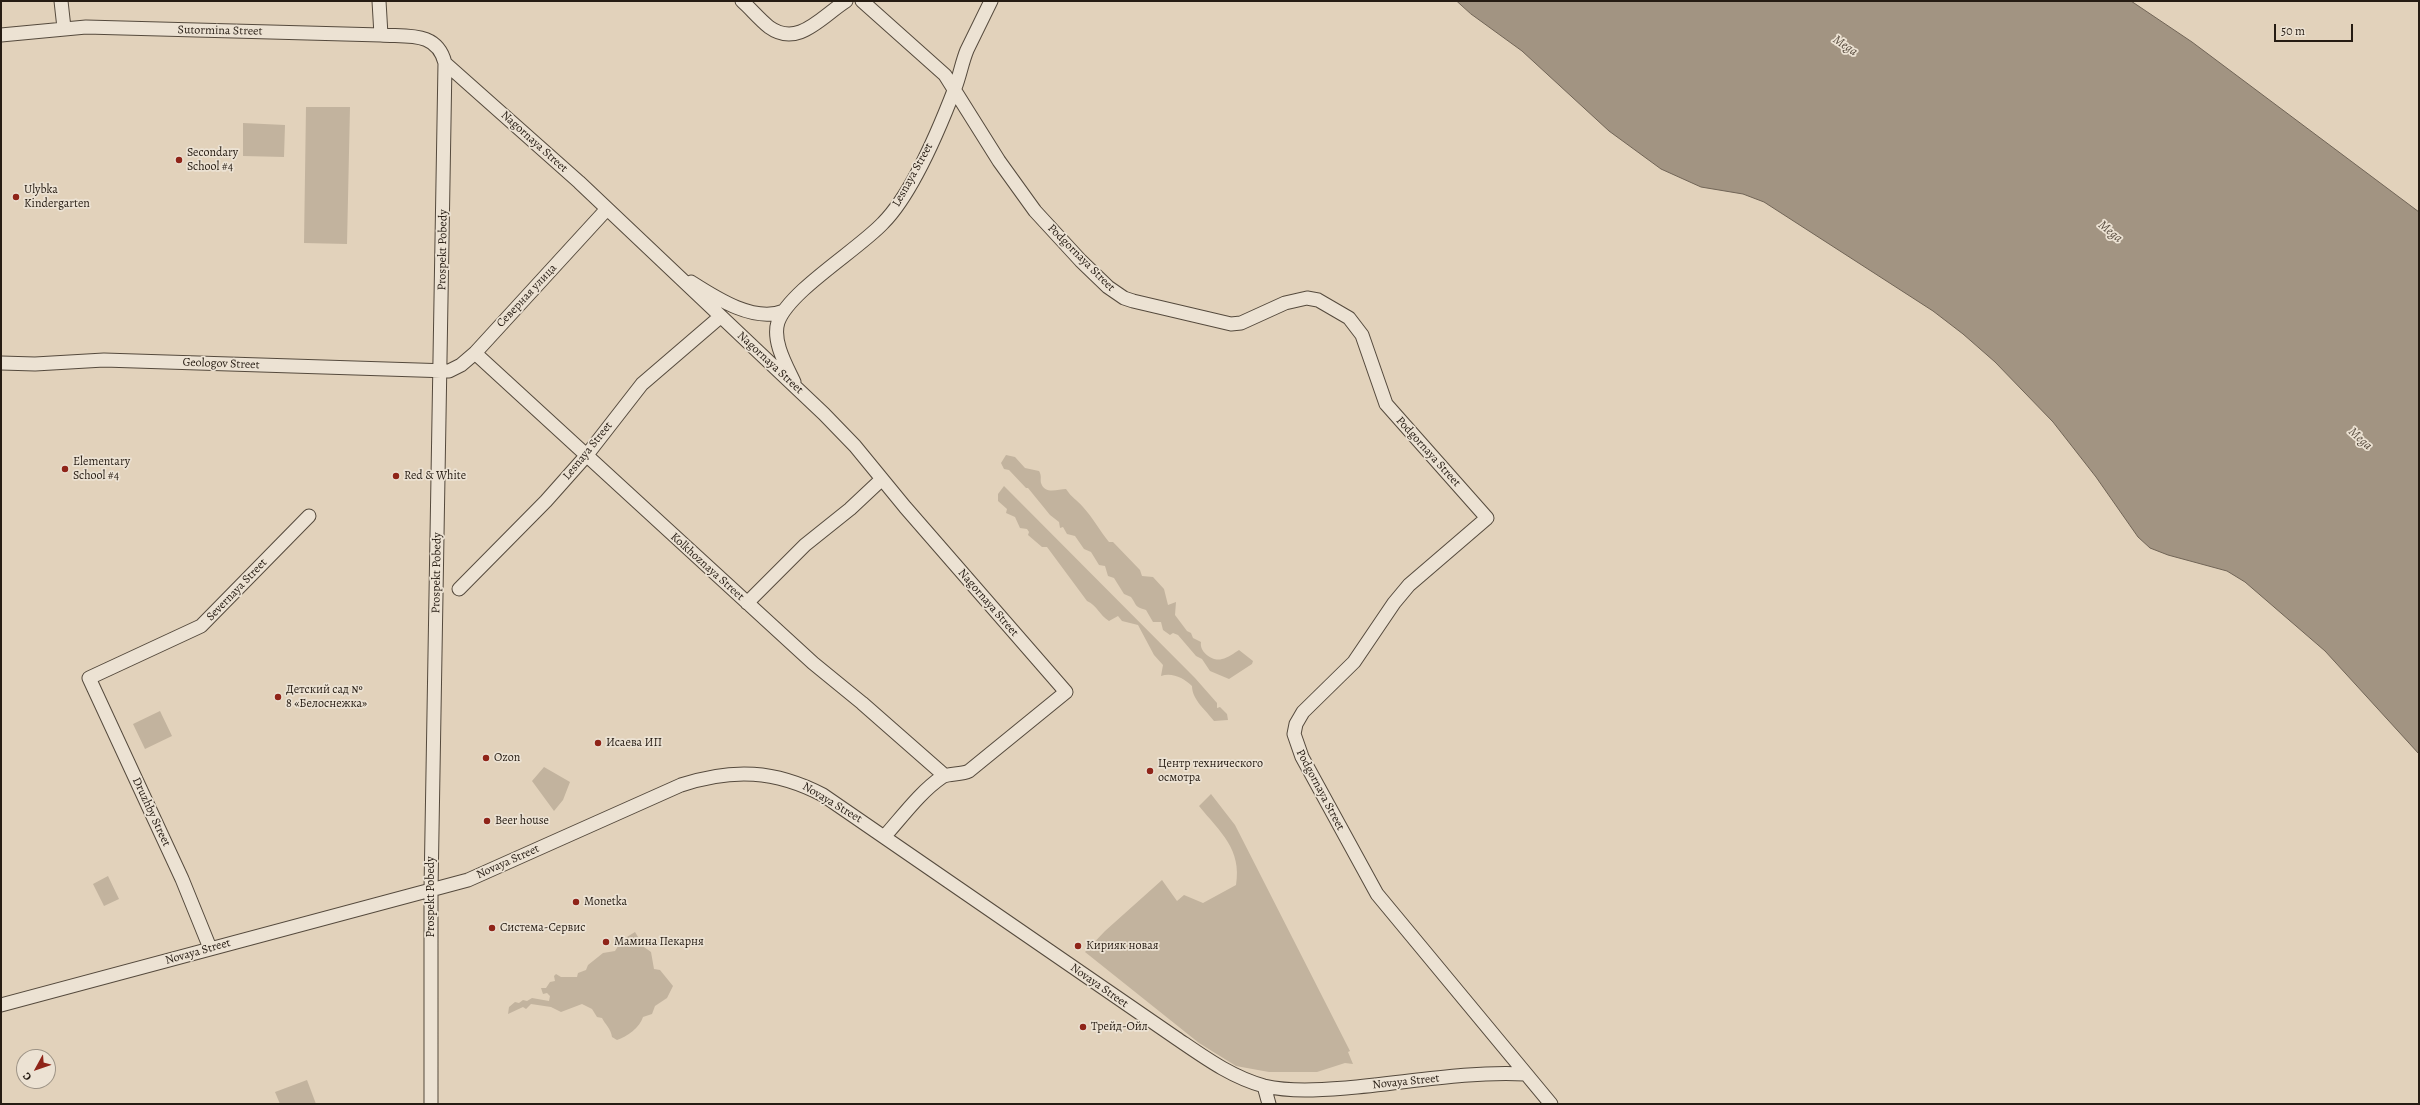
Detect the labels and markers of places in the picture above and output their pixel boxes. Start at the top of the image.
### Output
place label: Secondary School #4 [187,146,238,174]
marker: Secondary School #4 [174,155,184,165]
place label: Ulybka Kindergarten [24,183,90,211]
marker: Ulybka Kindergarten [11,192,21,202]
place label: Elementary School #4 [73,455,130,483]
marker: Elementary School #4 [60,464,70,474]
place label: Red & White [404,469,466,483]
marker: Red & White [391,471,401,481]
place label: Детский сад № 8 «Белоснежка» [286,683,367,711]
marker: Детский сад № 8 «Белоснежка» [273,692,283,702]
place label: Исаева ИП [606,736,662,750]
marker: Исаева ИП [593,738,603,748]
place label: Ozon [494,751,520,765]
marker: Ozon [481,753,491,763]
place label: Центр технического осмотра [1158,757,1263,785]
marker: Центр технического осмотра [1145,766,1155,776]
place label: Beer house [495,814,549,828]
marker: Beer house [482,816,492,826]
place label: Monetka [584,895,627,909]
marker: Monetka [571,897,581,907]
place label: Система-Сервис [500,921,585,935]
marker: Система-Сервис [487,923,497,933]
place label: Мамина Пекарня [614,935,704,949]
marker: Мамина Пекарня [601,937,611,947]
place label: Кирияк новая [1086,939,1159,953]
marker: Кирияк новая [1073,941,1083,951]
place label: Трейд-Ойл [1091,1020,1148,1034]
marker: Трейд-Ойл [1078,1022,1088,1032]

